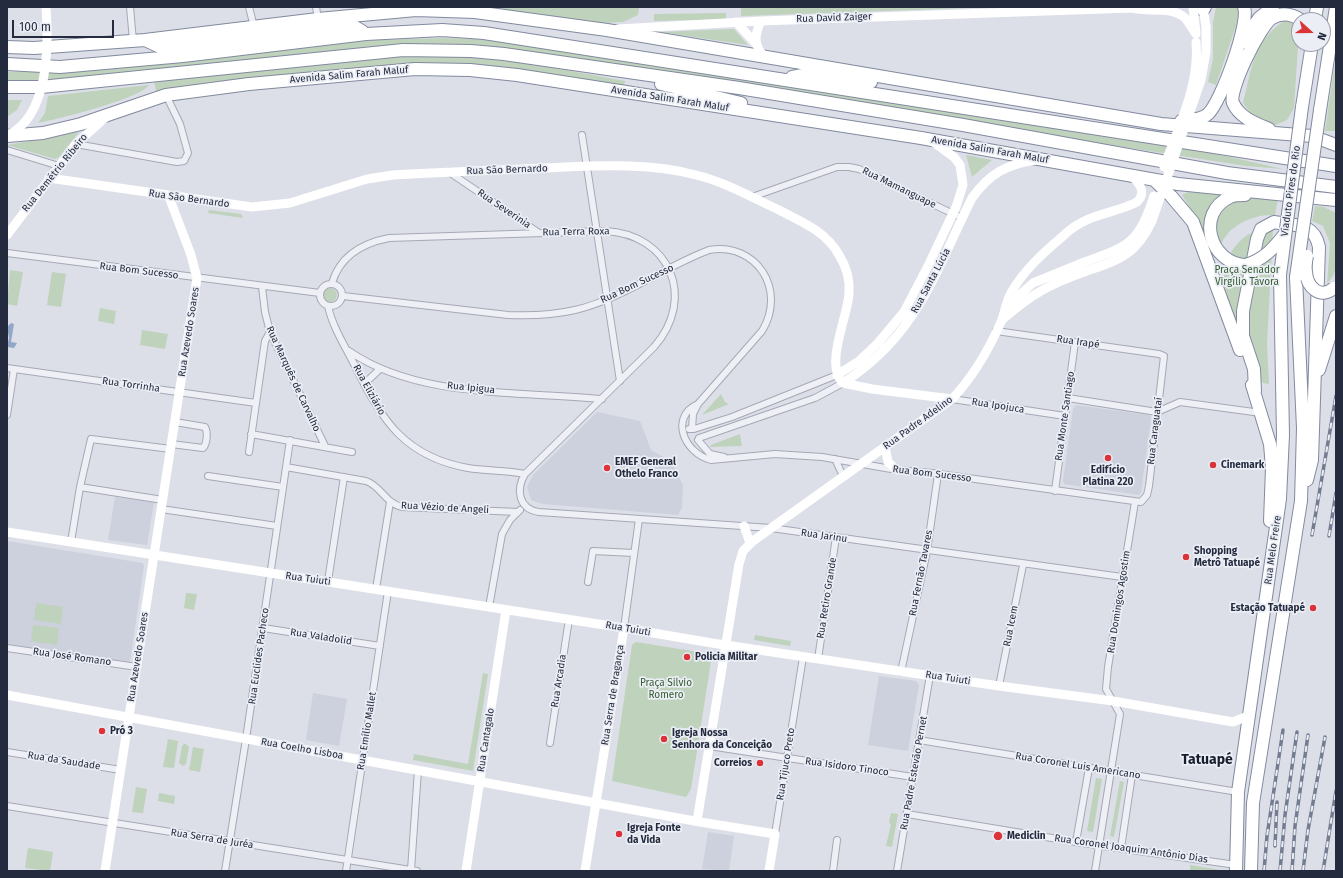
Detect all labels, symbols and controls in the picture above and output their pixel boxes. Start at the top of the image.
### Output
street label: Rua David Zaiger [796,11,872,25]
scale bar [14,12,116,38]
north arrow [1291,12,1331,52]
text: 100 m [19,20,51,34]
text: N [1314,30,1329,42]
street label: Avenida Salim Farah Maluf [289,64,409,86]
street label: Avenida Salim Farah Maluf [610,84,730,114]
street label: Rua Demétrio Ribeiro [20,131,90,215]
street label: Avenida Salim Farah Maluf [930,134,1050,166]
street label: Viaduto Pires do Rio [1279,145,1303,237]
street label: Rua São Bernardo [466,163,548,177]
street label: Rua Mamanguape [860,165,938,211]
street label: Rua São Bernardo [148,187,230,211]
street label: Rua Severinia [475,187,533,231]
street label: Rua Terra Roxa [542,225,610,239]
street label: Rua Santa Lúcia [909,246,953,316]
street label: Rua Bom Sucesso [99,260,179,282]
street label: Rua Bom Sucesso [598,262,676,306]
park label: Praça Senador Virgílio Távora [1214,264,1280,288]
street label: Rua Azevedo Soares [176,286,202,378]
street label: Rua Marquês de Carvalho [263,324,323,434]
street label: Rua Irapé [1056,333,1100,351]
street label: Rua Eliziário [350,363,388,417]
street label: Rua Monte Santiago [1053,370,1077,462]
street label: Rua Torrinha [101,375,161,395]
street label: Rua Ipigua [446,380,496,396]
street label: Rua Padre Adelino [881,394,955,452]
street label: Rua Ipojuca [971,396,1025,416]
street label: Rua Caraguataí [1145,397,1165,465]
marker: Edifício Platina 220 [1103,453,1113,463]
place label: EMEF General Othelo Franco [615,456,678,480]
place label: Cinemark [1221,459,1264,471]
marker: Cinemark [1208,460,1218,470]
marker: EMEF General Othelo Franco [602,463,612,473]
street label: Rua Bom Sucesso [892,463,972,485]
place label: Edifício Platina 220 [1083,464,1133,488]
street label: Rua Vézio de Angeli [401,500,489,516]
street label: Rua Melo Freire [1262,515,1284,585]
street label: Rua Jarinu [800,527,848,545]
street label: Rua Fernão Tavares [907,529,935,617]
place label: Shopping Metrô Tatuapé [1194,545,1260,568]
street label: Rua Domingos Agostim [1105,550,1133,654]
marker: Shopping Metrô Tatuapé [1181,552,1191,562]
street label: Rua Retiro Grande [815,556,839,640]
street label: Rua Tuiuti [285,570,331,588]
place label: Estação Tatuapé [1230,602,1305,614]
marker: Estação Tatuapé [1308,603,1318,613]
street label: Rua Icem [1001,604,1021,648]
street label: Rua Euclides Pacheco [246,607,272,705]
street label: Rua Azevedo Soares [125,611,151,703]
street label: Rua Tuiuti [604,619,652,639]
street label: Rua Valadolid [289,626,353,648]
street label: Rua Serra de Bragança [599,644,627,746]
street label: Rua José Romano [32,646,112,668]
place label: Policia Militar [695,651,757,663]
marker: Policia Militar [682,652,692,662]
street label: Rua Arcadia [549,654,569,708]
street label: Rua Tuiuti [925,669,971,687]
park label: Praça Silvio Romero [640,677,692,700]
street label: Rua Emílio Mallet [355,691,379,771]
street label: Rua Cantagalo [475,707,497,773]
street label: Rua Padre Estevão Pernet [898,715,930,831]
place label: Pró 3 [110,725,133,737]
marker: Pró 3 [97,726,107,736]
place label: Igreja Nossa Senhora da Conceição [672,727,772,750]
street label: Rua Tijuco Preto [774,727,798,801]
marker: Igreja Nossa Senhora da Conceição [659,734,669,744]
street label: Rua Coelho Lisboa [260,736,344,762]
street label: Rua da Saudade [27,749,101,773]
street label: Rua Coronel Luis Americano [1015,750,1141,782]
district label: Tatuapé [1181,752,1233,768]
street label: Rua Isidoro Tinoco [804,755,890,779]
place label: Correios [714,757,752,769]
marker: Correios [755,758,765,768]
place label: Igreja Fonte da Vida [627,822,681,846]
street label: Rua Serra de Juréa [170,827,254,851]
marker: Igreja Fonte da Vida [614,829,624,839]
marker: Mediclin [992,830,1004,842]
place label: Mediclin [1007,830,1046,842]
street label: Rua Coronel Joaquim Antônio Dias [1053,832,1209,866]

